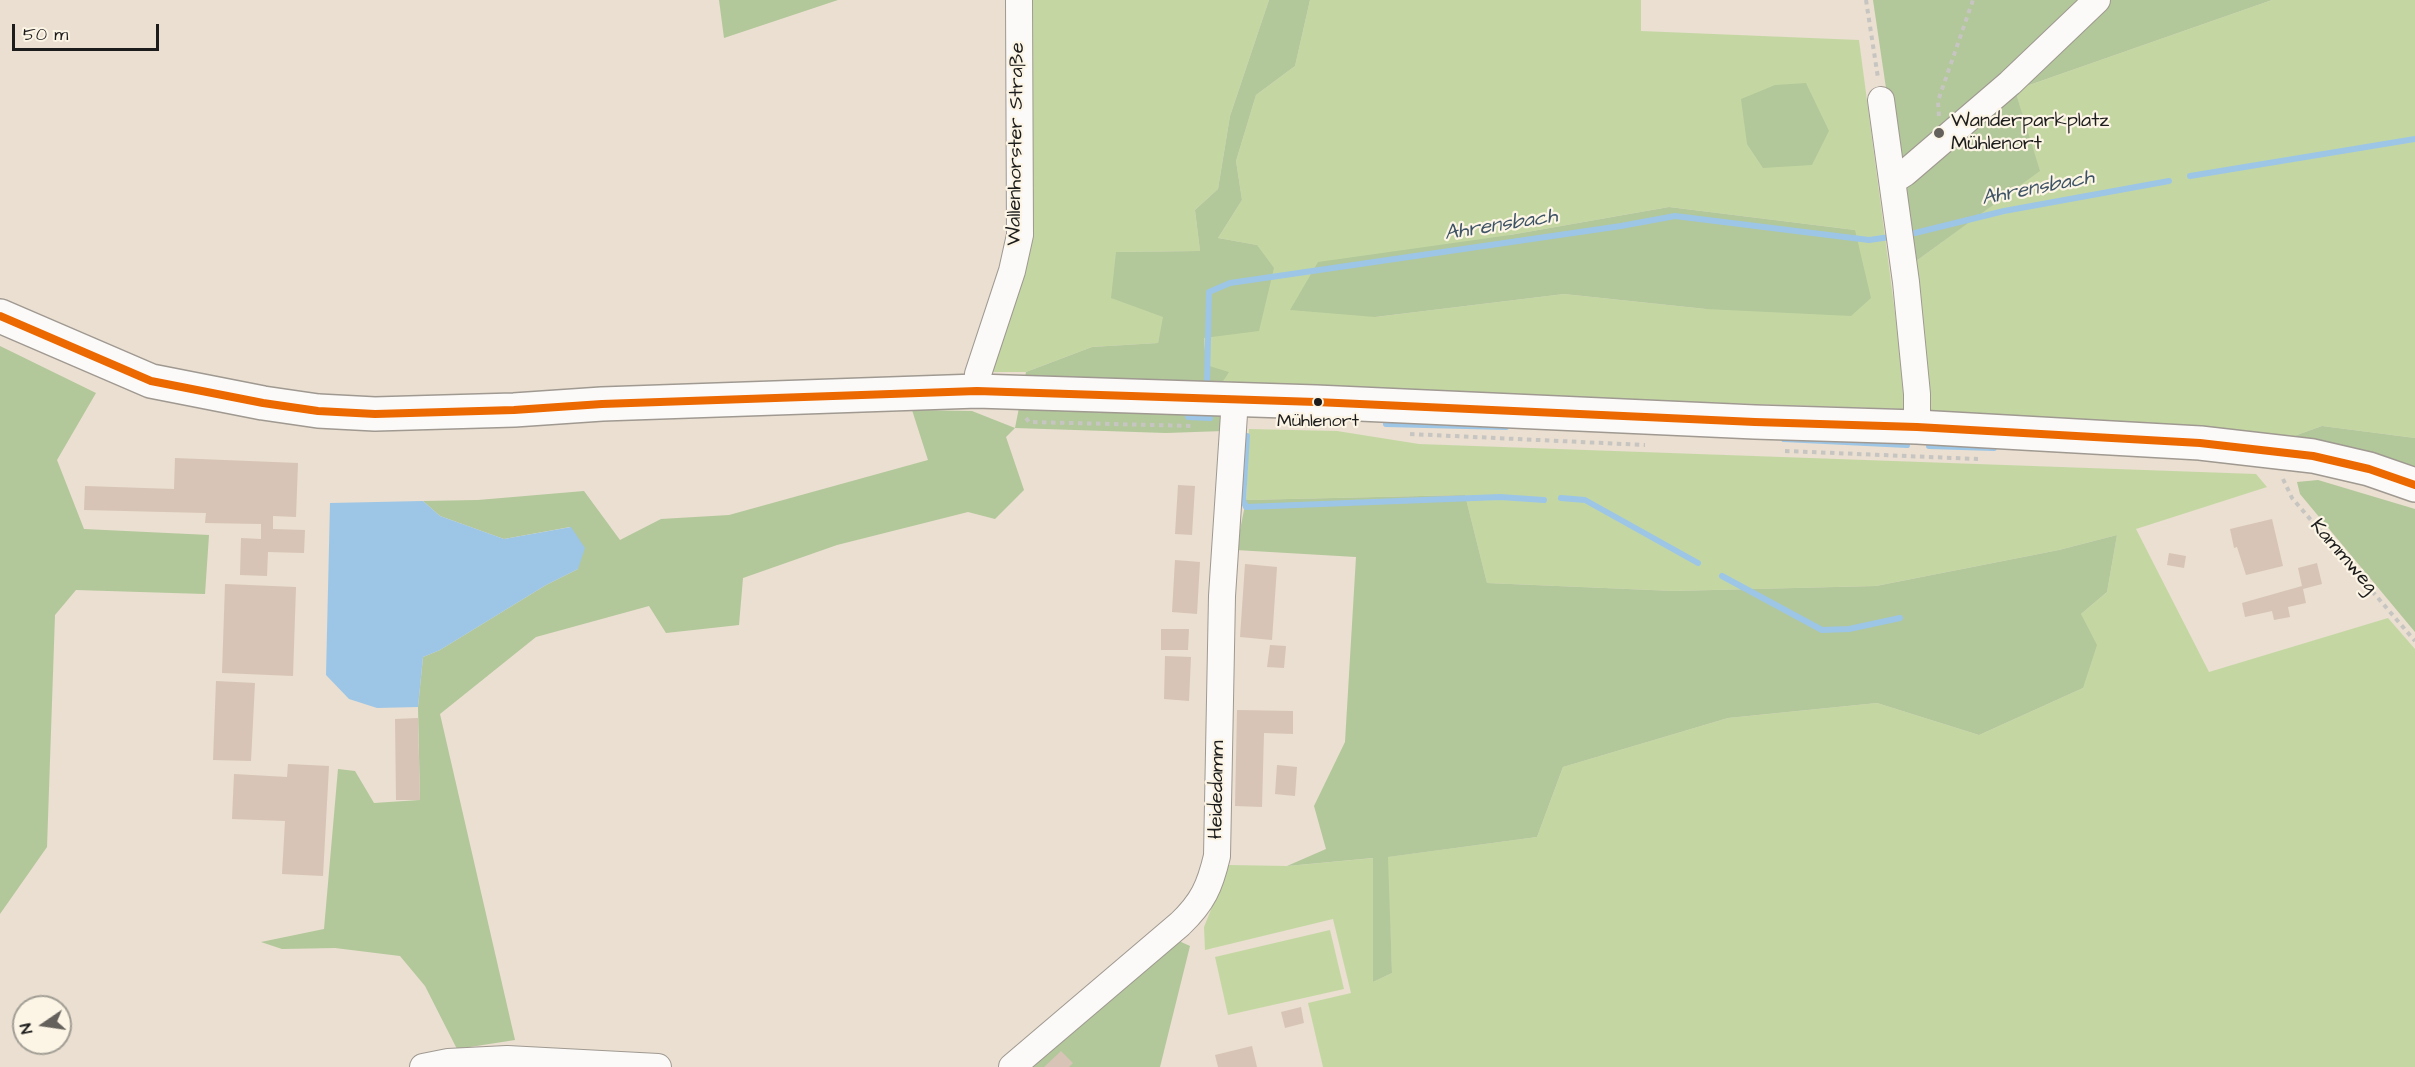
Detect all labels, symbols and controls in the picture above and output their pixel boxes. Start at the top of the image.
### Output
scale bar [15,12,162,50]
text: 50 m [23,22,68,47]
street label: Wallenhorster Straße [1003,42,1031,246]
place label: Wanderparkplatz Mühlenort [1951,110,2109,157]
marker: Wanderparkplatz Mühlenort [1932,126,1946,140]
water label: Ahrensbach [1980,166,2096,212]
water label: Ahrensbach [1443,205,1559,247]
marker: Mühlenort [1312,396,1324,408]
place label: Mühlenort [1277,411,1359,433]
street label: Kammweg [2304,515,2382,599]
street label: Heidedamm [1205,741,1231,839]
north arrow [12,995,72,1055]
text: N [15,1021,38,1036]

